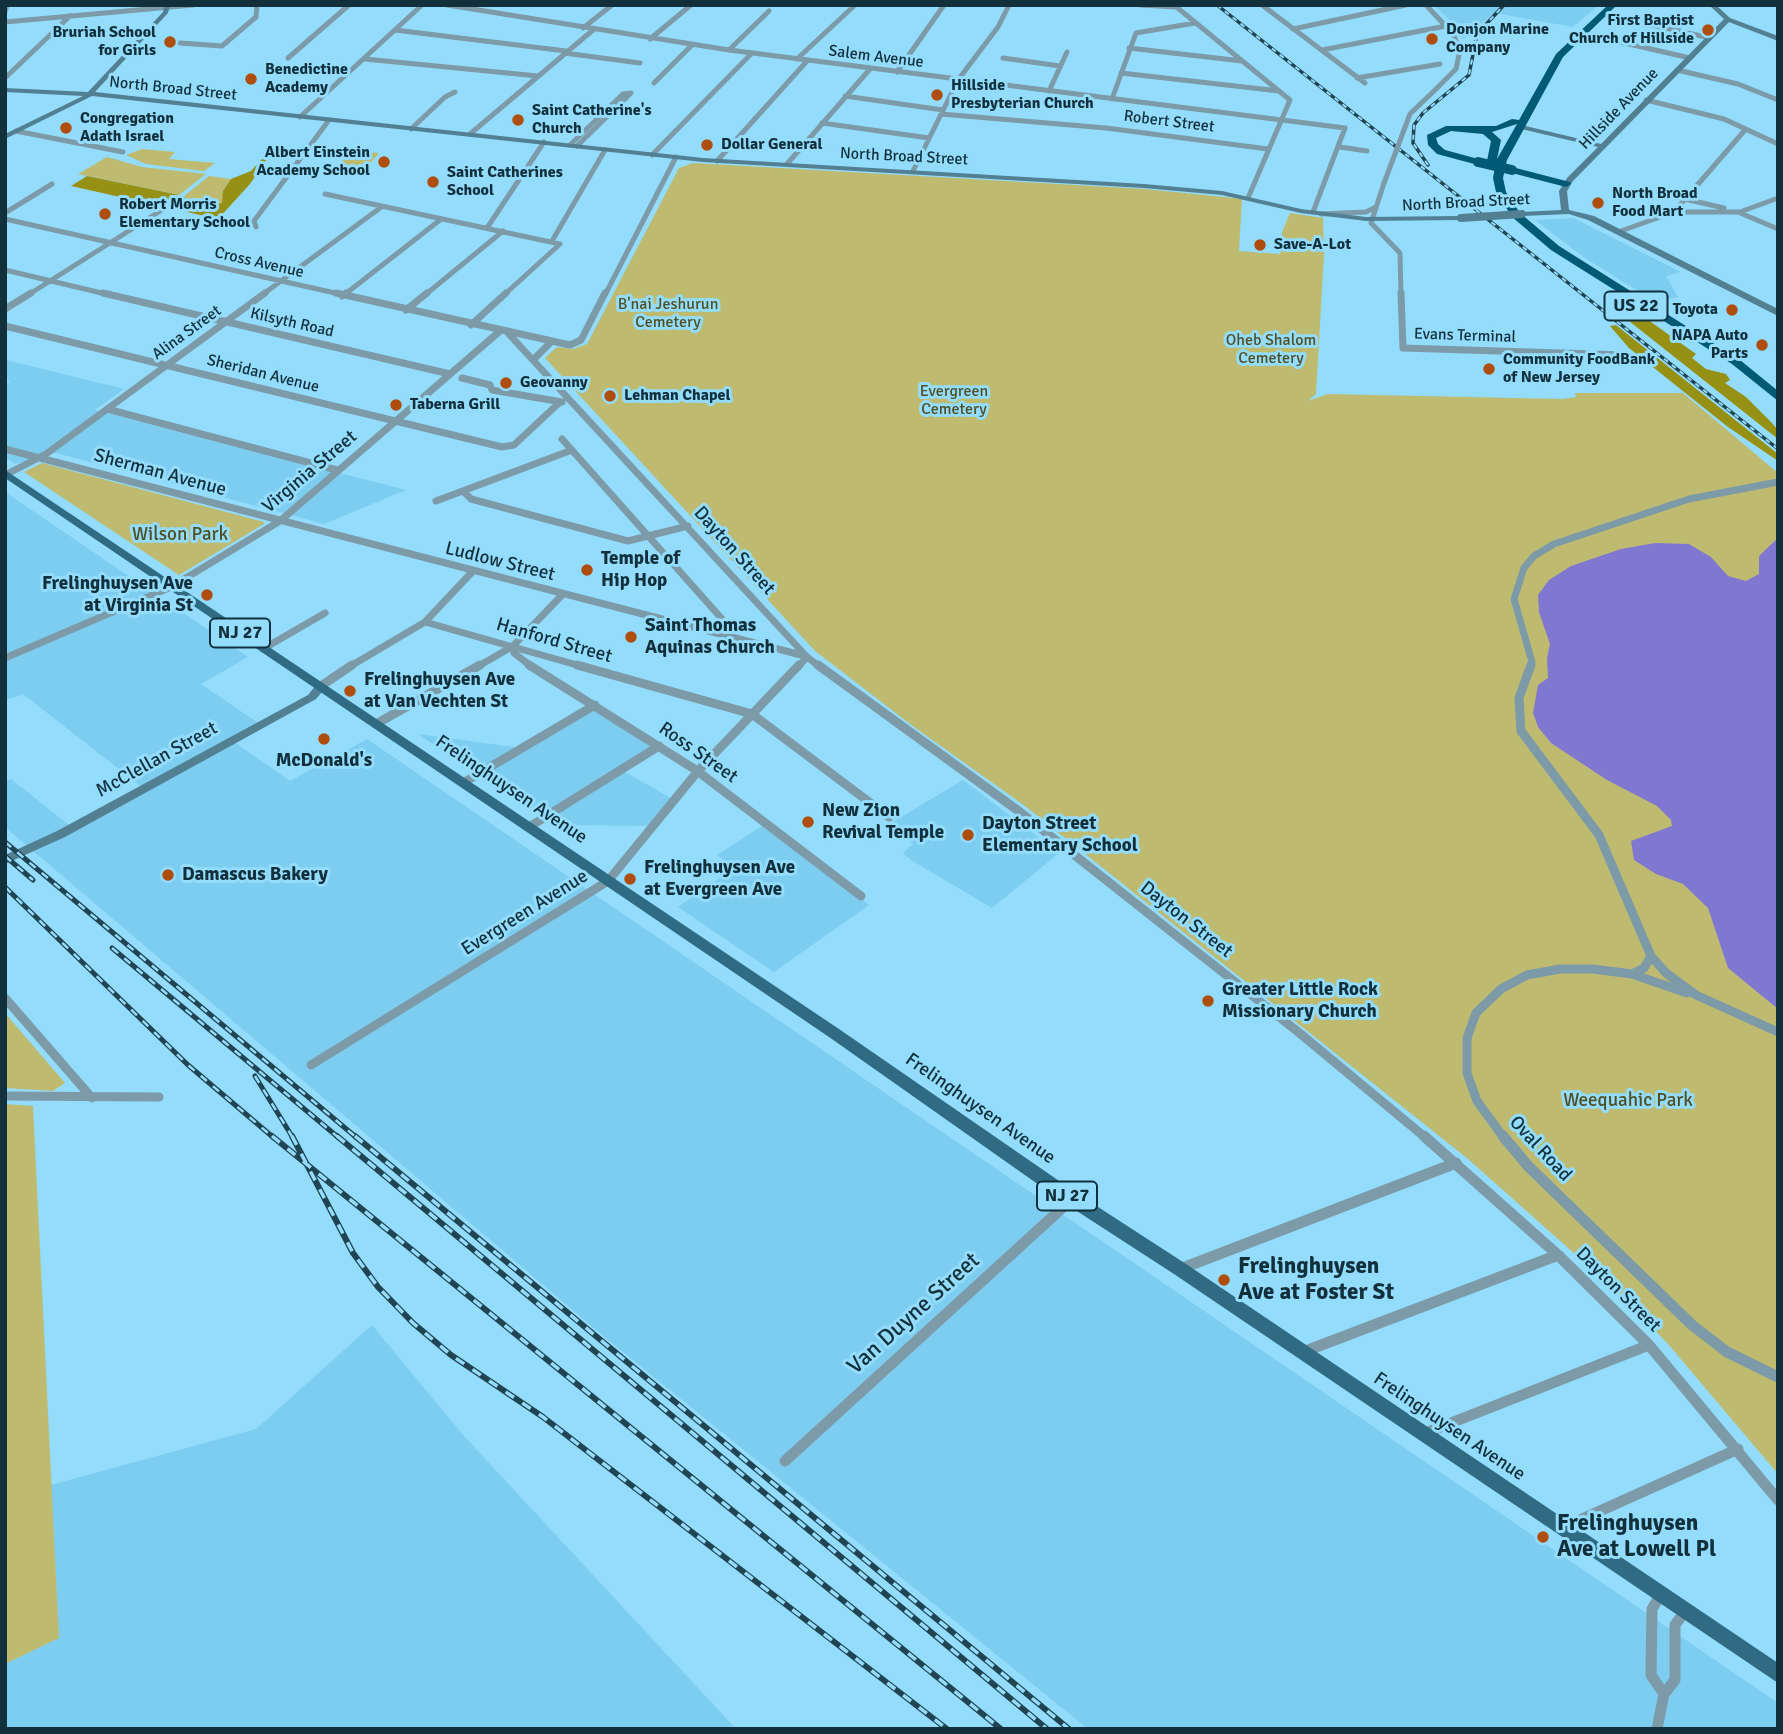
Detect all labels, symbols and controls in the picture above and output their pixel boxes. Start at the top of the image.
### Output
place label: First Baptist Church of Hillside [1569,11,1694,49]
place label: Donjon Marine Company [1446,20,1549,58]
marker: First Baptist Church of Hillside [1700,22,1716,38]
place label: Bruriah School for Girls [52,23,156,61]
marker: Donjon Marine Company [1424,31,1440,47]
marker: Bruriah School for Girls [162,34,178,50]
street label: Salem Avenue [827,42,925,72]
place label: Benedictine Academy [265,60,348,98]
street label: Hillside Avenue [1575,64,1663,154]
marker: Benedictine Academy [243,71,259,87]
street label: North Broad Street [108,73,238,105]
place label: Hillside Presbyterian Church [951,76,1094,114]
marker: Hillside Presbyterian Church [929,87,945,103]
place label: Saint Catherine's Church [532,101,652,139]
street label: Robert Street [1123,107,1215,137]
place label: Congregation Adath Israel [80,109,174,147]
marker: Saint Catherine's Church [510,112,526,128]
marker: Congregation Adath Israel [58,120,74,136]
place label: Dollar General [721,135,823,155]
marker: Dollar General [699,137,715,153]
place label: Albert Einstein Academy School [257,143,370,181]
street label: North Broad Street [839,144,969,170]
marker: Albert Einstein Academy School [376,154,392,170]
place label: Saint Catherines School [447,163,563,201]
marker: Saint Catherines School [425,174,441,190]
place label: North Broad Food Mart [1612,184,1698,222]
street label: North Broad Street [1401,190,1531,216]
place label: Robert Morris Elementary School [119,195,250,233]
marker: North Broad Food Mart [1590,195,1606,211]
marker: Robert Morris Elementary School [97,206,113,222]
place label: Save-A-Lot [1274,235,1351,255]
marker: Save-A-Lot [1252,237,1268,253]
street label: Cross Avenue [212,243,306,283]
road number: US 22 [1604,292,1668,320]
park label: B'nai Jeshurun Cemetery [618,295,718,333]
place label: Toyota [1673,300,1718,320]
street label: Alina Street [149,302,225,364]
marker: Toyota [1724,302,1740,318]
street label: Kilsyth Road [248,304,336,342]
street label: Evans Terminal [1413,325,1517,347]
place label: NAPA Auto Parts [1671,326,1748,364]
park label: Oheb Shalom Cemetery [1226,331,1316,369]
marker: NAPA Auto Parts [1754,337,1770,353]
place label: Community FoodBank of New Jersey [1503,350,1655,388]
street label: Sheridan Avenue [205,351,321,397]
marker: Community FoodBank of New Jersey [1481,361,1497,377]
place label: Geovanny [520,373,588,393]
marker: Geovanny [498,375,514,391]
park label: Evergreen Cemetery [920,382,988,420]
place label: Lehman Chapel [624,386,730,406]
marker: Lehman Chapel [602,388,618,404]
place label: Taberna Grill [410,395,500,415]
marker: Taberna Grill [388,397,404,413]
street label: Virginia Street [258,426,362,518]
street label: Sherman Avenue [91,444,229,502]
street label: Dayton Street [688,502,780,600]
park label: Wilson Park [132,524,228,546]
street label: Ludlow Street [443,537,557,587]
place label: Temple of Hip Hop [601,548,680,592]
marker: Temple of Hip Hop [579,562,595,578]
place label: Frelinghuysen Ave at Virginia St [42,573,193,617]
marker: Frelinghuysen Ave at Virginia St [199,587,215,603]
street label: Hanford Street [493,614,615,668]
place label: Saint Thomas Aquinas Church [645,615,775,659]
road number: NJ 27 [210,618,270,648]
marker: Saint Thomas Aquinas Church [623,629,639,645]
place label: Frelinghuysen Ave at Van Vechten St [364,669,515,713]
marker: Frelinghuysen Ave at Van Vechten St [342,683,358,699]
street label: McClellan Street [92,717,222,803]
street label: Ross Street [654,717,742,789]
marker: McDonald's [316,731,332,747]
street label: Frelinghuysen Avenue [431,731,591,849]
place label: McDonald's [276,750,372,772]
place label: New Zion Revival Temple [822,800,944,844]
place label: Dayton Street Elementary School [982,813,1138,857]
marker: New Zion Revival Temple [800,814,816,830]
marker: Dayton Street Elementary School [960,827,976,843]
place label: Frelinghuysen Ave at Evergreen Ave [644,857,795,901]
place label: Damascus Bakery [182,864,328,886]
street label: Evergreen Avenue [458,865,592,961]
marker: Damascus Bakery [160,867,176,883]
marker: Frelinghuysen Ave at Evergreen Ave [622,871,638,887]
street label: Dayton Street [1135,877,1237,963]
place label: Greater Little Rock Missionary Church [1222,979,1378,1023]
marker: Greater Little Rock Missionary Church [1200,993,1216,1009]
street label: Frelinghuysen Avenue [901,1049,1059,1169]
park label: Weequahic Park [1563,1090,1693,1112]
street label: Oval Road [1504,1112,1576,1186]
road number: NJ 27 [1037,1182,1097,1210]
street label: Dayton Street [1571,1243,1665,1337]
street label: Van Duyne Street [842,1247,986,1381]
place label: Frelinghuysen Ave at Foster St [1238,1253,1394,1307]
marker: Frelinghuysen Ave at Foster St [1216,1272,1232,1288]
street label: Frelinghuysen Avenue [1369,1368,1529,1486]
place label: Frelinghuysen Ave at Lowell Pl [1557,1510,1716,1564]
marker: Frelinghuysen Ave at Lowell Pl [1535,1529,1551,1545]

